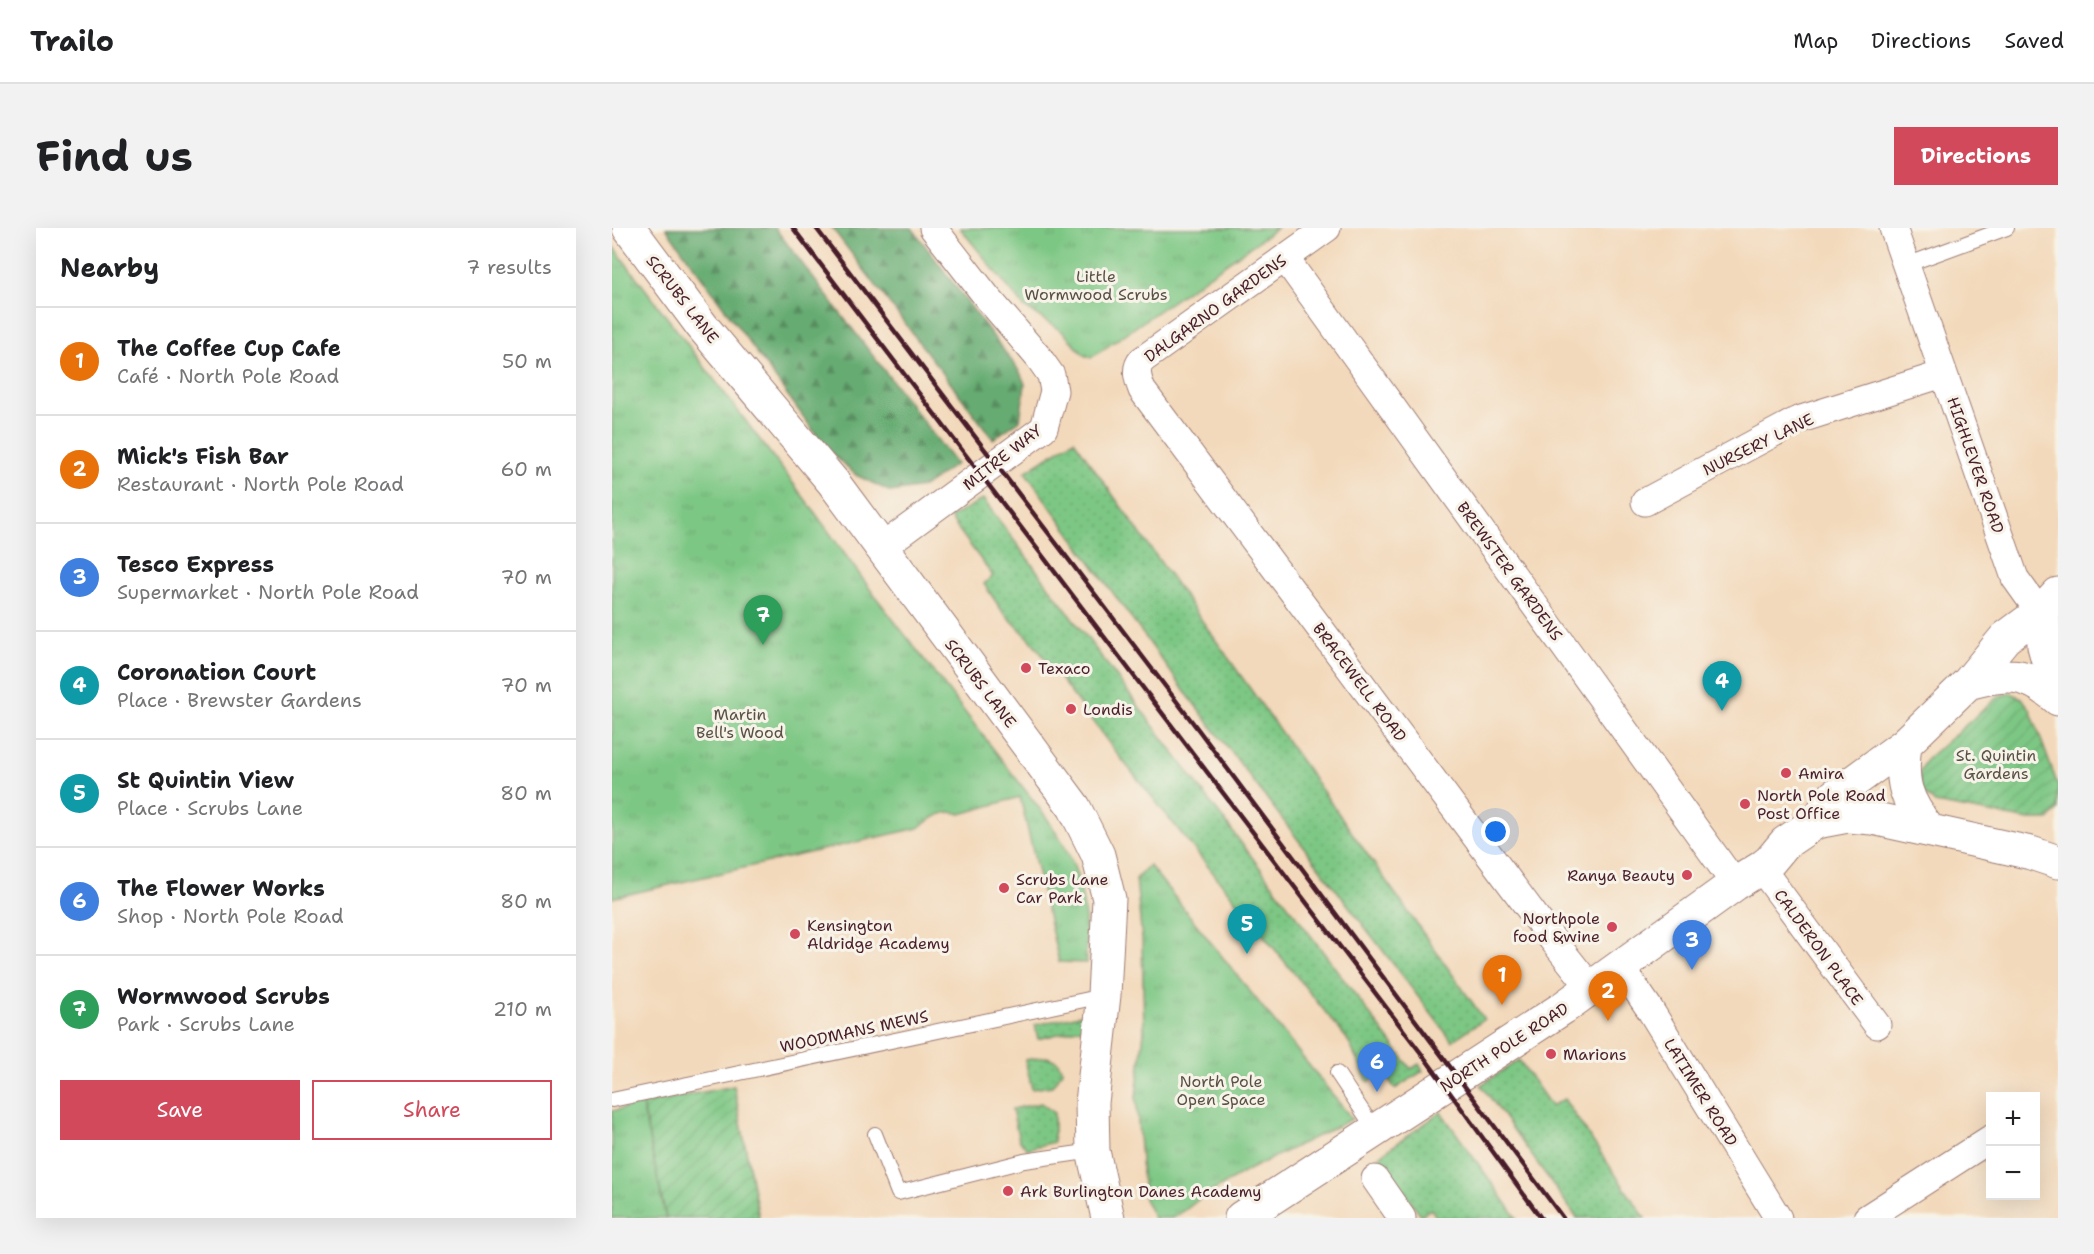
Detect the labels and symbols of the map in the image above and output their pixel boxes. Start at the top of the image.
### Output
street label: DALGARNO GARDENS [1140,250,1291,367]
street label: SCRUBS LANE [642,251,724,348]
park label: Little Wormwood Scrubs [1024,266,1168,305]
street label: HIGHLEVER ROAD [1942,394,2009,536]
street label: NURSERY LANE [1699,408,1817,480]
street label: MITRE WAY [958,420,1047,495]
street label: BREWSTER GARDENS [1452,498,1567,645]
pin: 7 [744,596,782,645]
street label: BRACEWELL ROAD [1308,619,1411,746]
street label: SCRUBS LANE [940,635,1021,732]
place label: Texaco [1038,658,1090,679]
marker: Texaco [1019,661,1033,675]
pin: 4 [1702,662,1742,711]
place label: Londis [1083,699,1133,720]
marker: Londis [1064,702,1078,716]
park label: Martin Bell's Wood [696,704,784,743]
park label: St. Quintin Gardens [1956,745,2036,784]
place label: Amira [1798,763,1844,784]
marker: Amira [1779,766,1793,780]
place label: North Pole Road Post Office [1757,785,1886,824]
marker: North Pole Road Post Office [1738,797,1752,811]
your location [1481,817,1510,846]
place label: Ranya Beauty [1567,865,1675,886]
marker: Ranya Beauty [1680,868,1694,882]
place label: Scrubs Lane Car Park [1016,869,1109,908]
marker: Scrubs Lane Car Park [997,881,1011,895]
street label: CALDERON PLACE [1769,885,1868,1010]
pin: 5 [1228,904,1266,954]
place label: Northpole food &wine [1513,908,1600,947]
place label: Kensington Aldridge Academy [807,915,950,954]
marker: Northpole food &wine [1605,920,1619,934]
pin: 3 [1672,920,1712,970]
marker: Kensington Aldridge Academy [788,927,802,941]
pin: 1 [1482,956,1522,1005]
pin: 2 [1588,972,1628,1021]
street label: NORTH POLE ROAD [1436,998,1573,1097]
street label: WOODMANS MEWS [778,1005,930,1057]
street label: LATIMER ROAD [1659,1034,1742,1150]
pin: 6 [1358,1042,1396,1092]
place label: Marions [1563,1044,1627,1065]
marker: Marions [1544,1047,1558,1061]
park label: North Pole Open Space [1176,1071,1266,1110]
place label: Ark Burlington Danes Academy [1020,1181,1262,1202]
marker: Ark Burlington Danes Academy [1001,1184,1015,1198]

